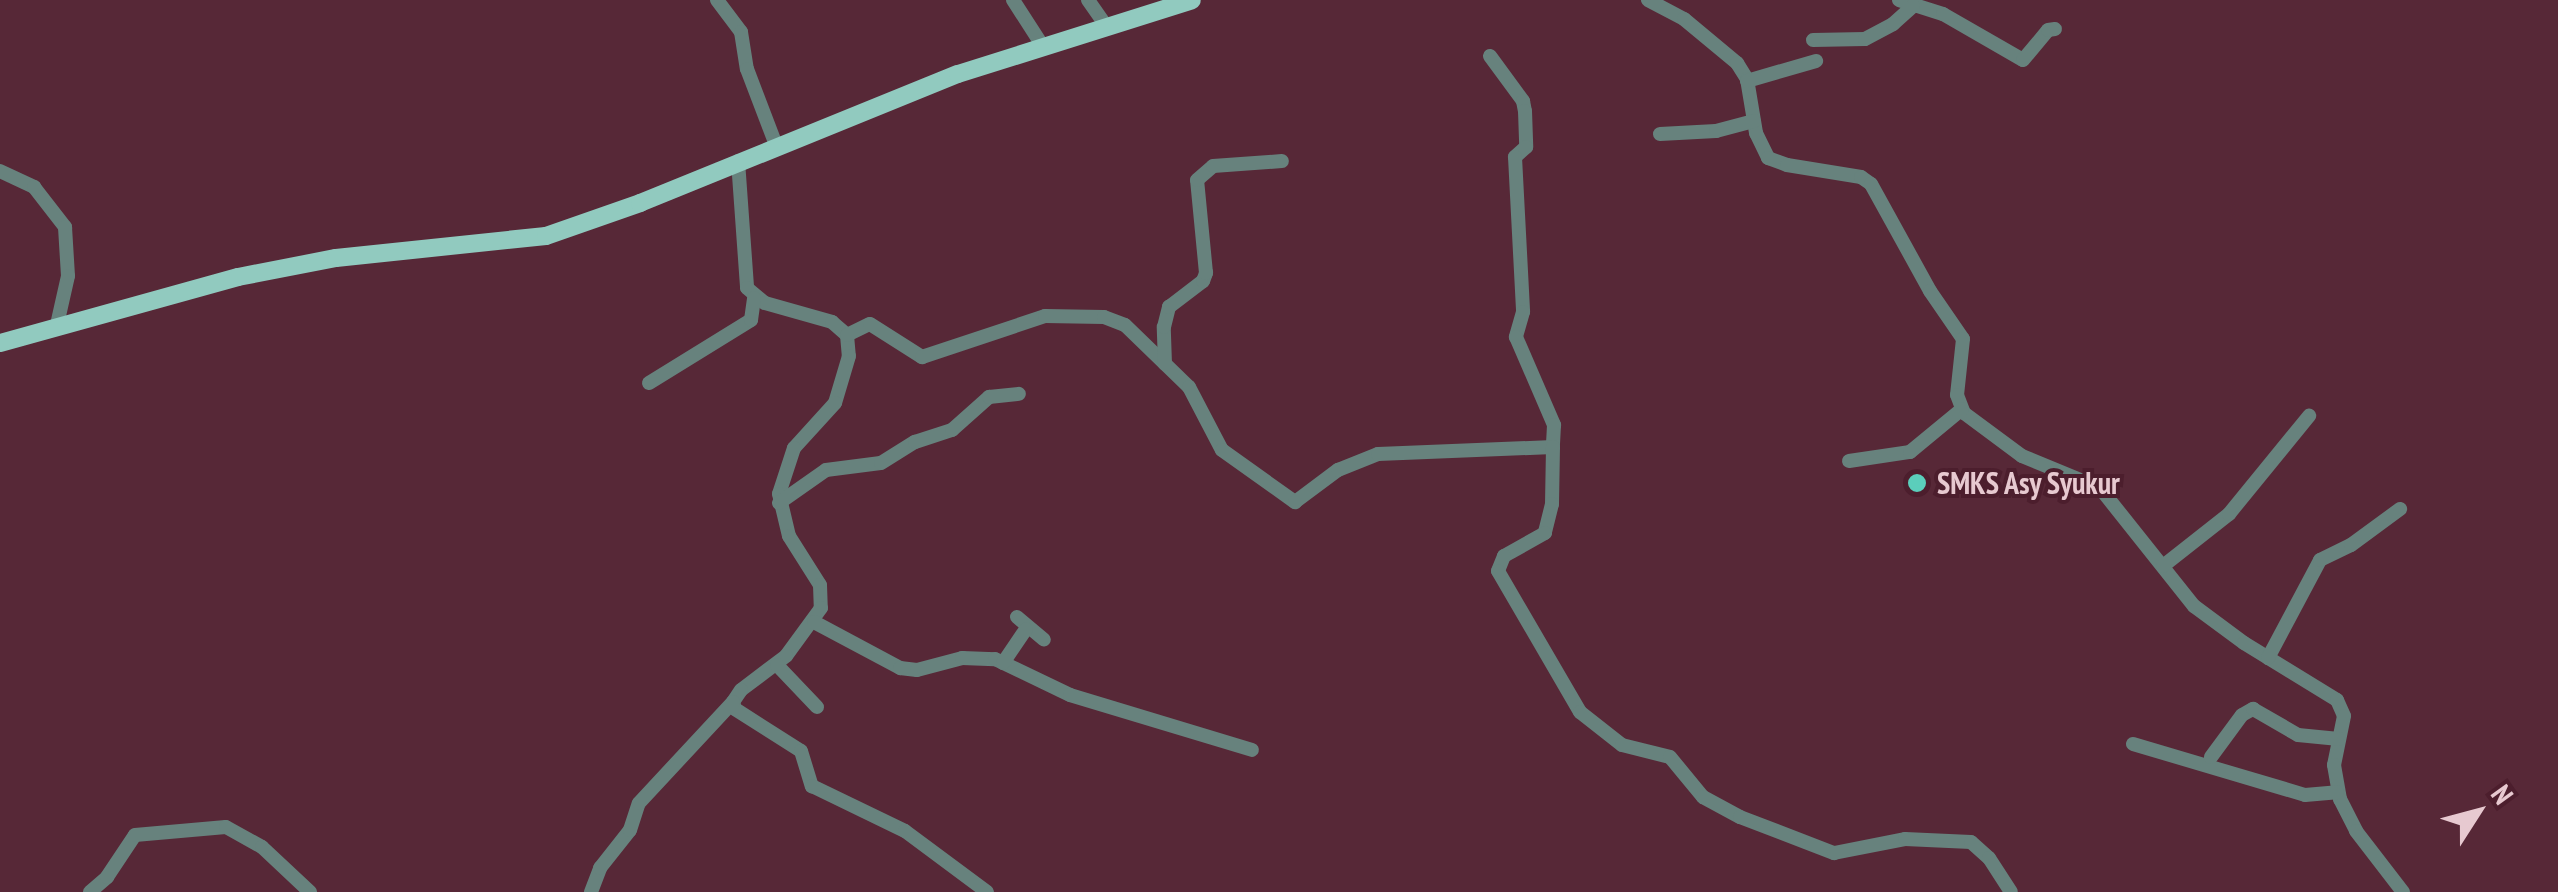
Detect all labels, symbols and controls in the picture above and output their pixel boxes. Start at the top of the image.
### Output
place label: SMKS Asy Syukur [1937,465,2122,501]
marker: SMKS Asy Syukur [1906,472,1928,494]
north arrow [2428,762,2528,862]
text: N [2483,777,2522,811]

